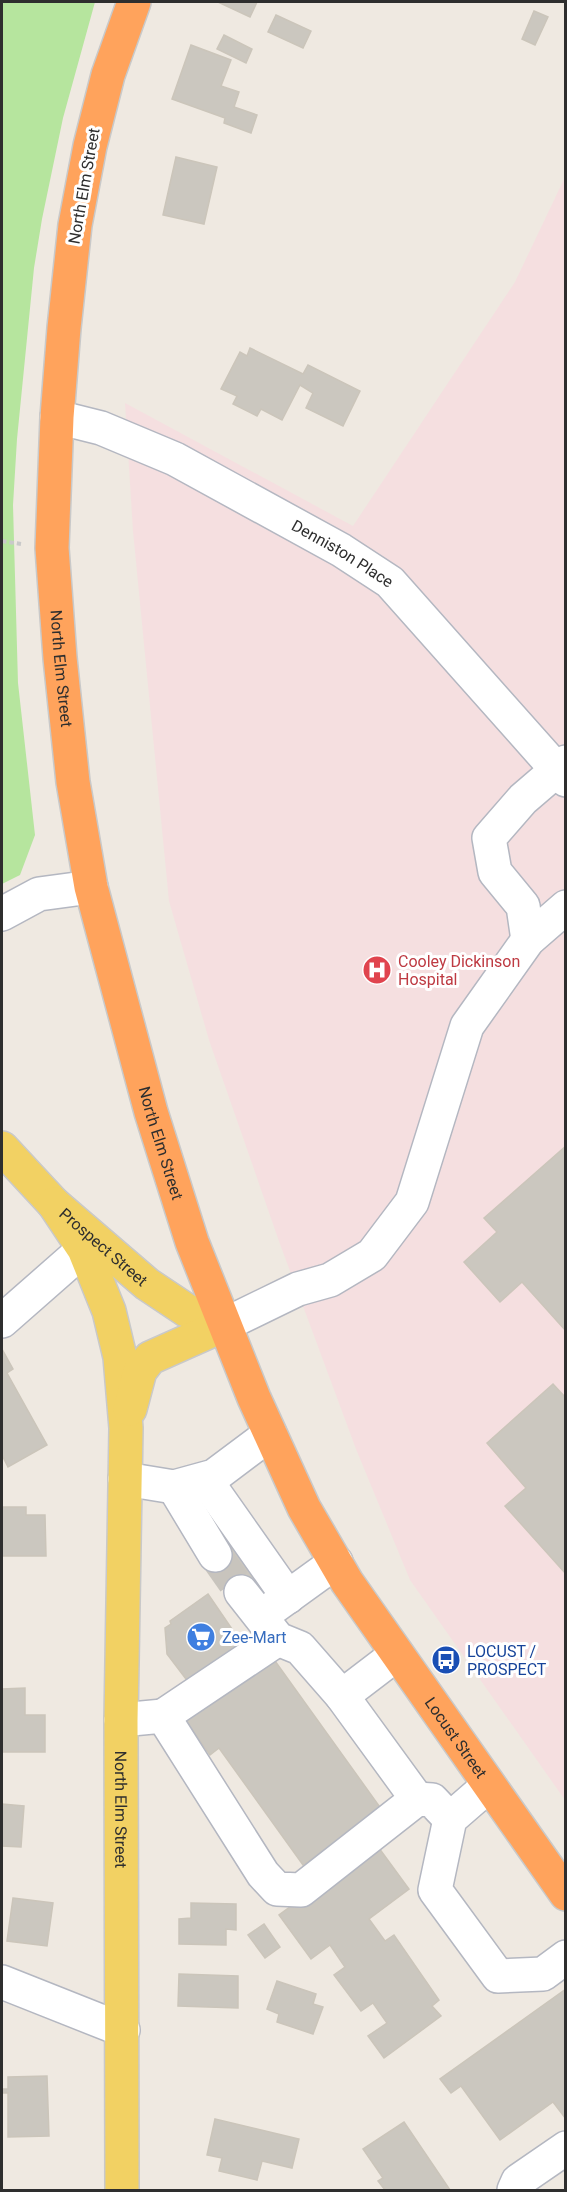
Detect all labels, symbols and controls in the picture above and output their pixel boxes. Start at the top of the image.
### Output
street label: North Elm Street [64,126,104,246]
street label: Denniston Place [289,515,397,591]
street label: North Elm Street [47,609,77,728]
place label: Cooley Dickinson Hospital [398,952,520,989]
hospital icon: Cooley Dickinson Hospital [361,954,393,986]
street label: North Elm Street [135,1084,188,1202]
street label: Prospect Street [56,1204,152,1290]
supermarket icon: Zee-Mart [185,1621,217,1653]
place label: Zee-Mart [222,1628,287,1647]
place label: LOCUST / PROSPECT [467,1642,547,1679]
bus stop icon: LOCUST / PROSPECT [430,1644,462,1676]
street label: Locust Street [421,1693,491,1782]
street label: North Elm Street [112,1751,131,1868]

